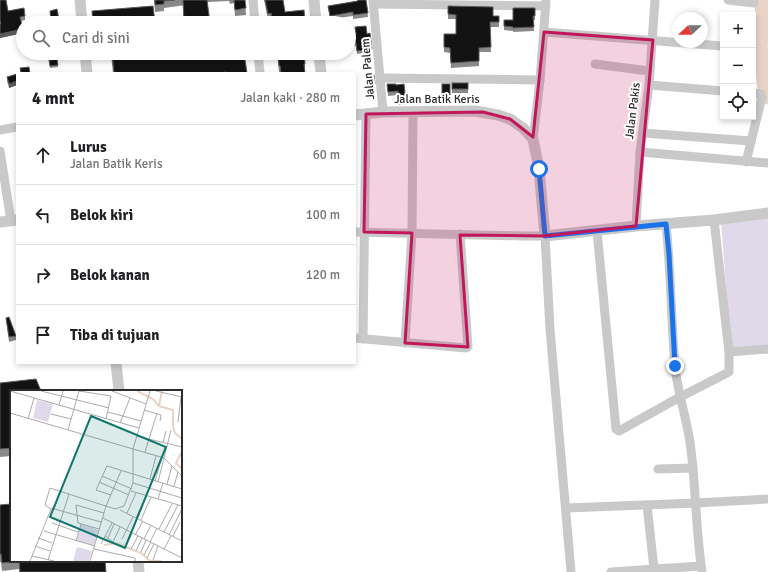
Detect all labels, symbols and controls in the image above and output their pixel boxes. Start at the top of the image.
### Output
north arrow [672,12,708,48]
map controls [720,12,756,120]
button: + [720,12,756,48]
search box [16,16,356,60]
icon: search [30,27,52,49]
text: Cari di sini [62,29,130,47]
street label: Jalan Palem [358,38,378,100]
button: − [720,48,756,84]
street label: Jalan Pakis [622,82,644,140]
button: locate [720,84,756,120]
text: 4 mnt [32,88,74,109]
text: Jalan kaki · 280 m [241,90,340,106]
street label: Jalan Batik Keris [394,92,480,107]
text: Lurus [70,138,107,156]
icon: ahead [32,144,54,166]
text: 60 m [313,147,340,163]
text: Jalan Batik Keris [70,156,163,172]
route start [530,160,548,178]
icon: left [32,204,54,226]
text: Belok kiri [70,206,133,224]
text: 100 m [306,207,340,223]
icon: right [32,264,54,286]
text: Belok kanan [70,266,150,284]
text: 120 m [306,267,340,283]
icon: arrive [32,324,54,346]
text: Tiba di tujuan [70,326,160,344]
route end [666,357,684,375]
inset map [10,390,182,562]

